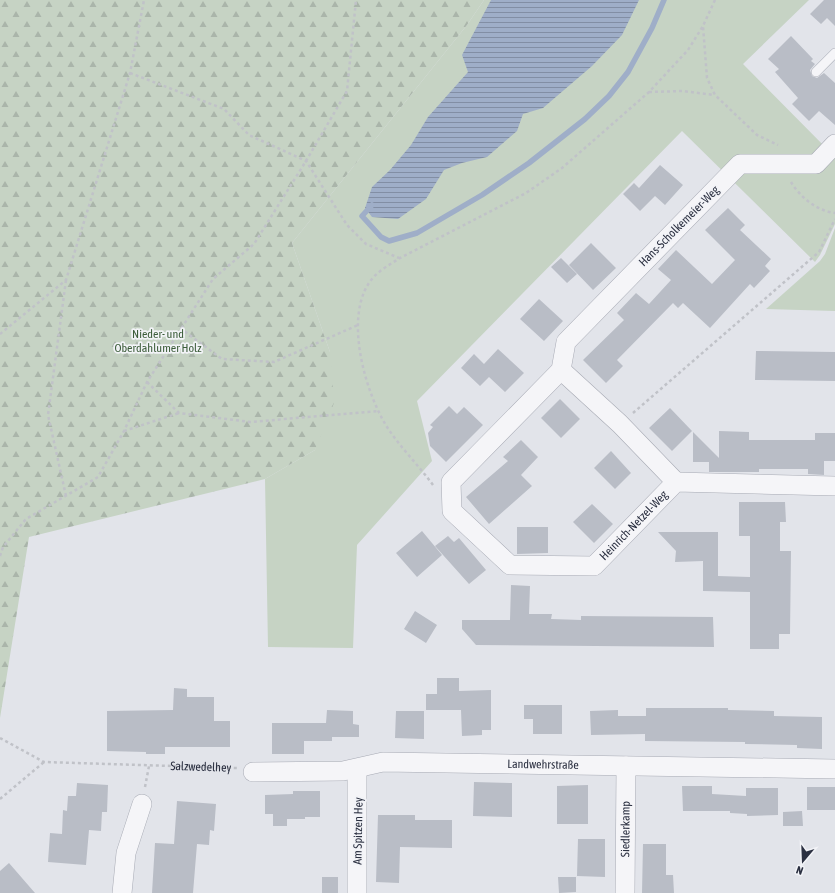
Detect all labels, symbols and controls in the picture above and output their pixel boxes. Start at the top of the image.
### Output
street label: Hans-Scholkemeier-Weg [636,182,723,269]
park label: Nieder- und Oberdahlumer Holz [114,327,202,355]
street label: Heinrich-Netzel-Weg [597,487,671,563]
street label: Landwehrstraße [507,757,579,772]
street label: Salzwedelhey [170,759,232,775]
street label: Am Spitzen Hey [350,797,366,865]
street label: Siedlerkamp [618,801,633,857]
north arrow [783,841,823,881]
text: N [795,864,805,877]

